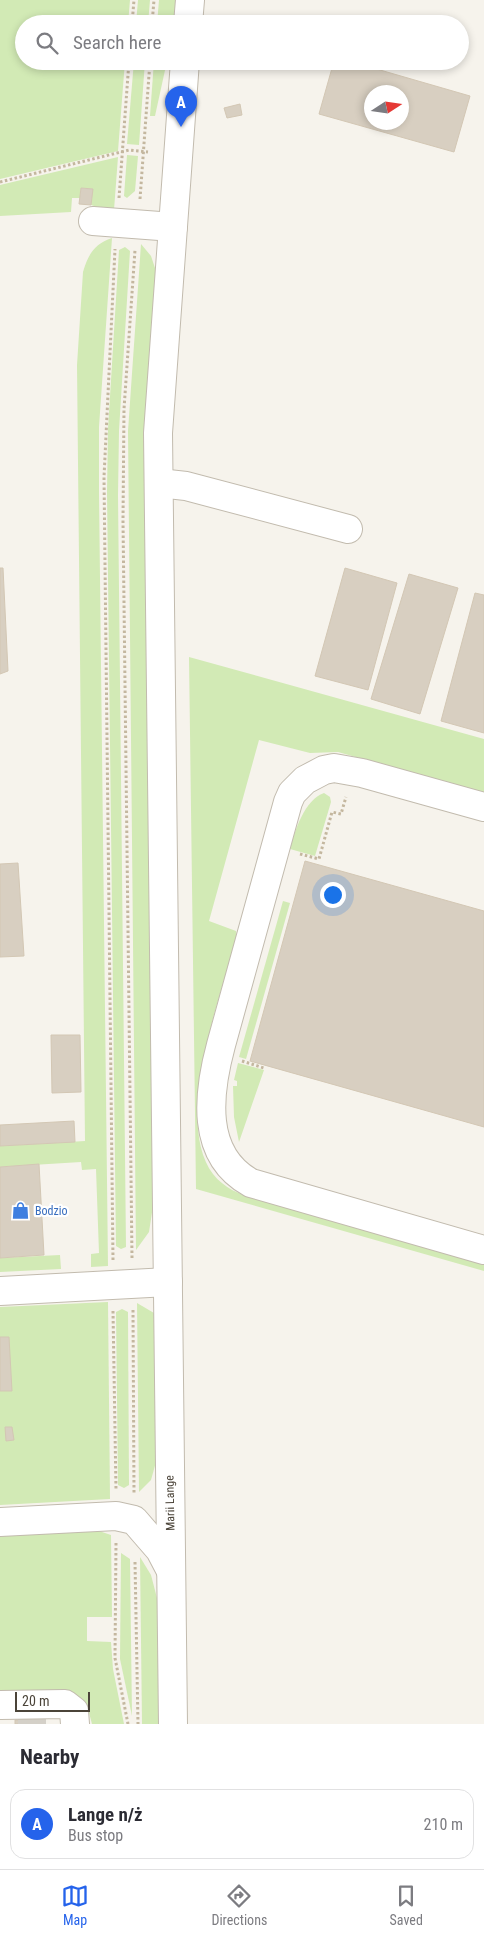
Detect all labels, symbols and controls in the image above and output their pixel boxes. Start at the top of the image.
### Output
search box [15,15,469,70]
icon: search [33,29,61,57]
text: Search here [73,31,161,54]
north arrow [364,85,409,130]
pin: A [165,86,197,127]
your location [320,882,346,908]
shop icon: Bodzio [11,1201,31,1221]
place label: Bodzio [35,1204,68,1218]
street label: Marii Lange [163,1475,177,1531]
scale bar [15,1689,90,1712]
text: 20 m [22,1693,50,1709]
text: Nearby [20,1745,79,1769]
text: Lange n/ż [68,1803,143,1826]
text: A [32,1815,42,1834]
text: 210 m [424,1815,463,1834]
text: Bus stop [68,1826,123,1845]
tab: Map [61,1882,89,1928]
tab: Directions [211,1882,267,1928]
tab: Saved [390,1882,423,1928]

